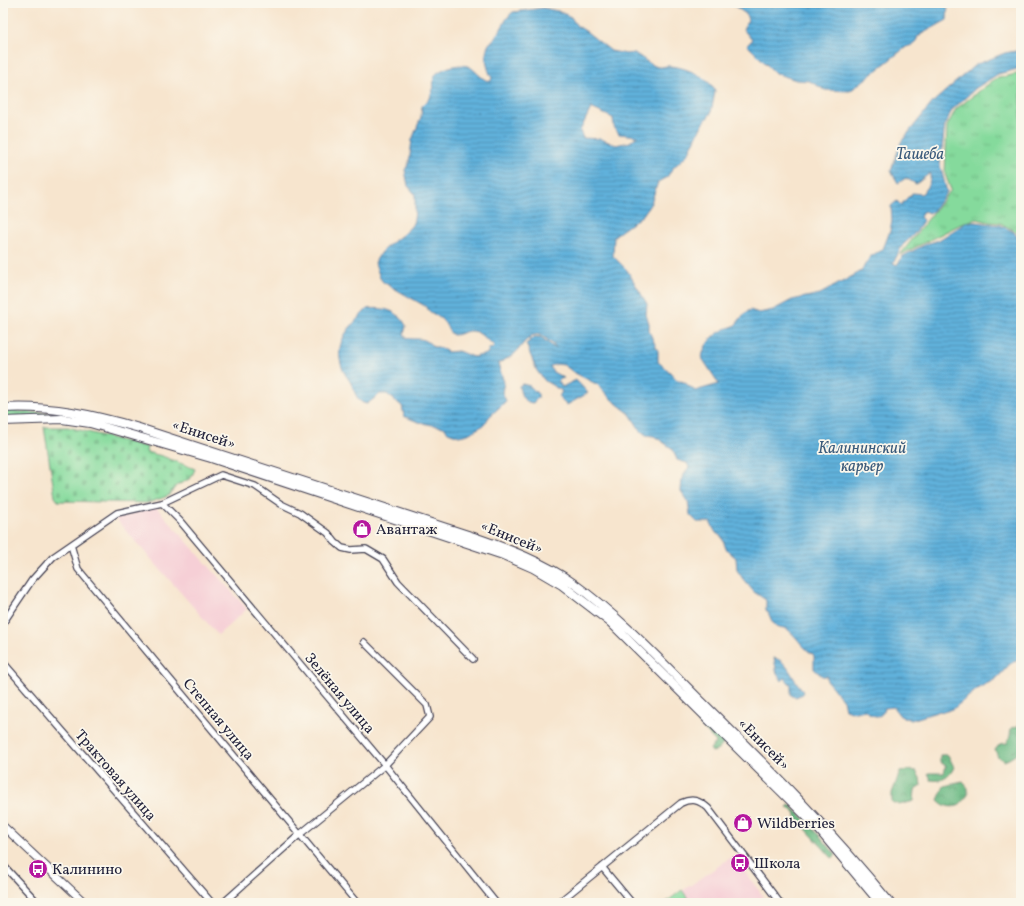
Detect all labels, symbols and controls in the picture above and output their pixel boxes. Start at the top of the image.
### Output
water label: Ташеба [896,144,944,166]
street label: «Енисей» [169,415,238,456]
water label: Калининский карьер [818,438,906,478]
street label: «Енисей» [477,516,546,560]
shop icon: Авантаж [351,518,373,540]
place label: Авантаж [376,520,438,541]
street label: Зелёная улица [299,649,379,739]
street label: Степная улица [177,674,258,766]
street label: «Енисей» [732,714,794,776]
street label: Трактовая улица [69,726,160,826]
shop icon: Wildberries [732,812,754,834]
place label: Wildberries [757,814,835,835]
bus stop icon: Школа [729,852,751,874]
place label: Школа [754,854,801,875]
bus stop icon: Калинино [27,858,49,880]
place label: Калинино [52,860,122,881]

